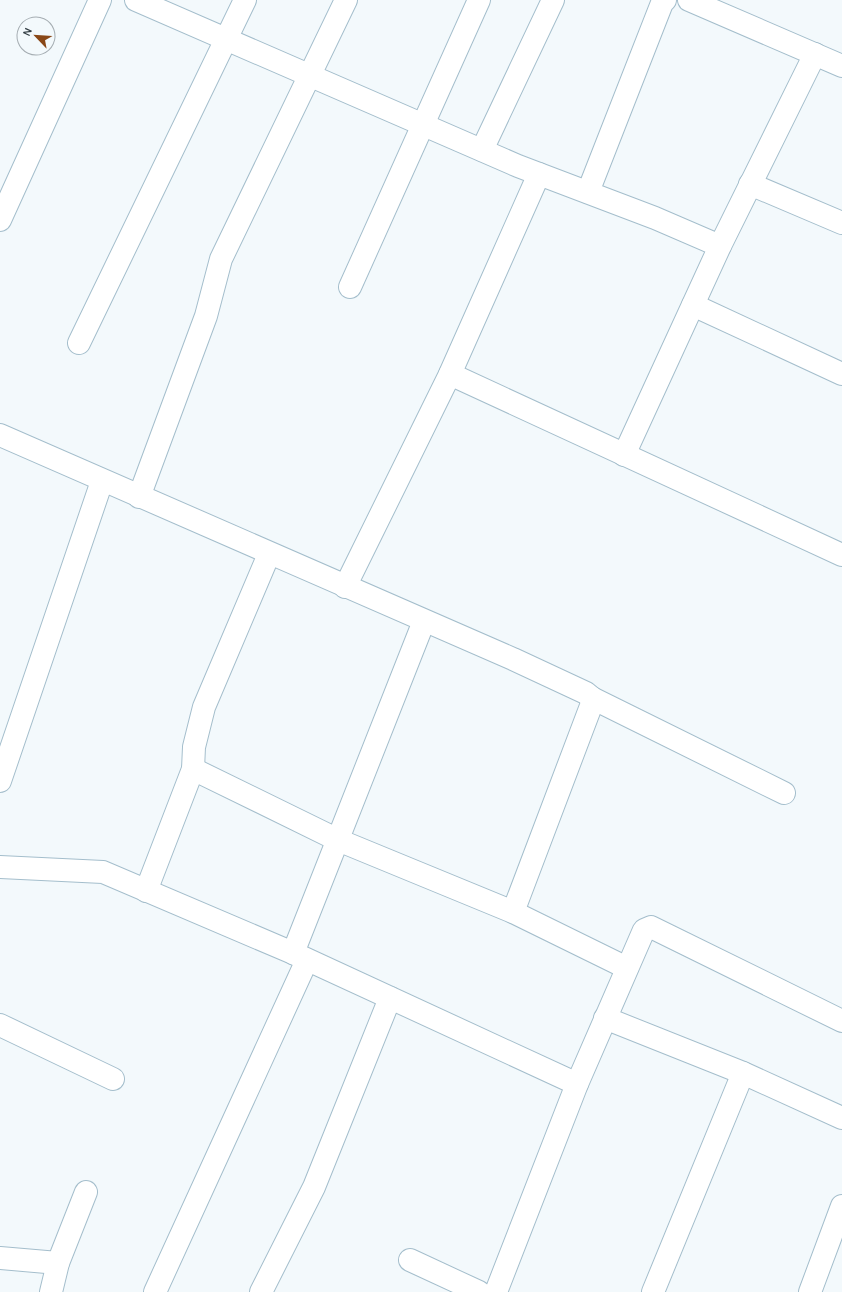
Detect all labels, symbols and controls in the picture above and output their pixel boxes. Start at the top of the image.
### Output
north arrow [16,16,56,56]
text: N [20,26,35,38]

